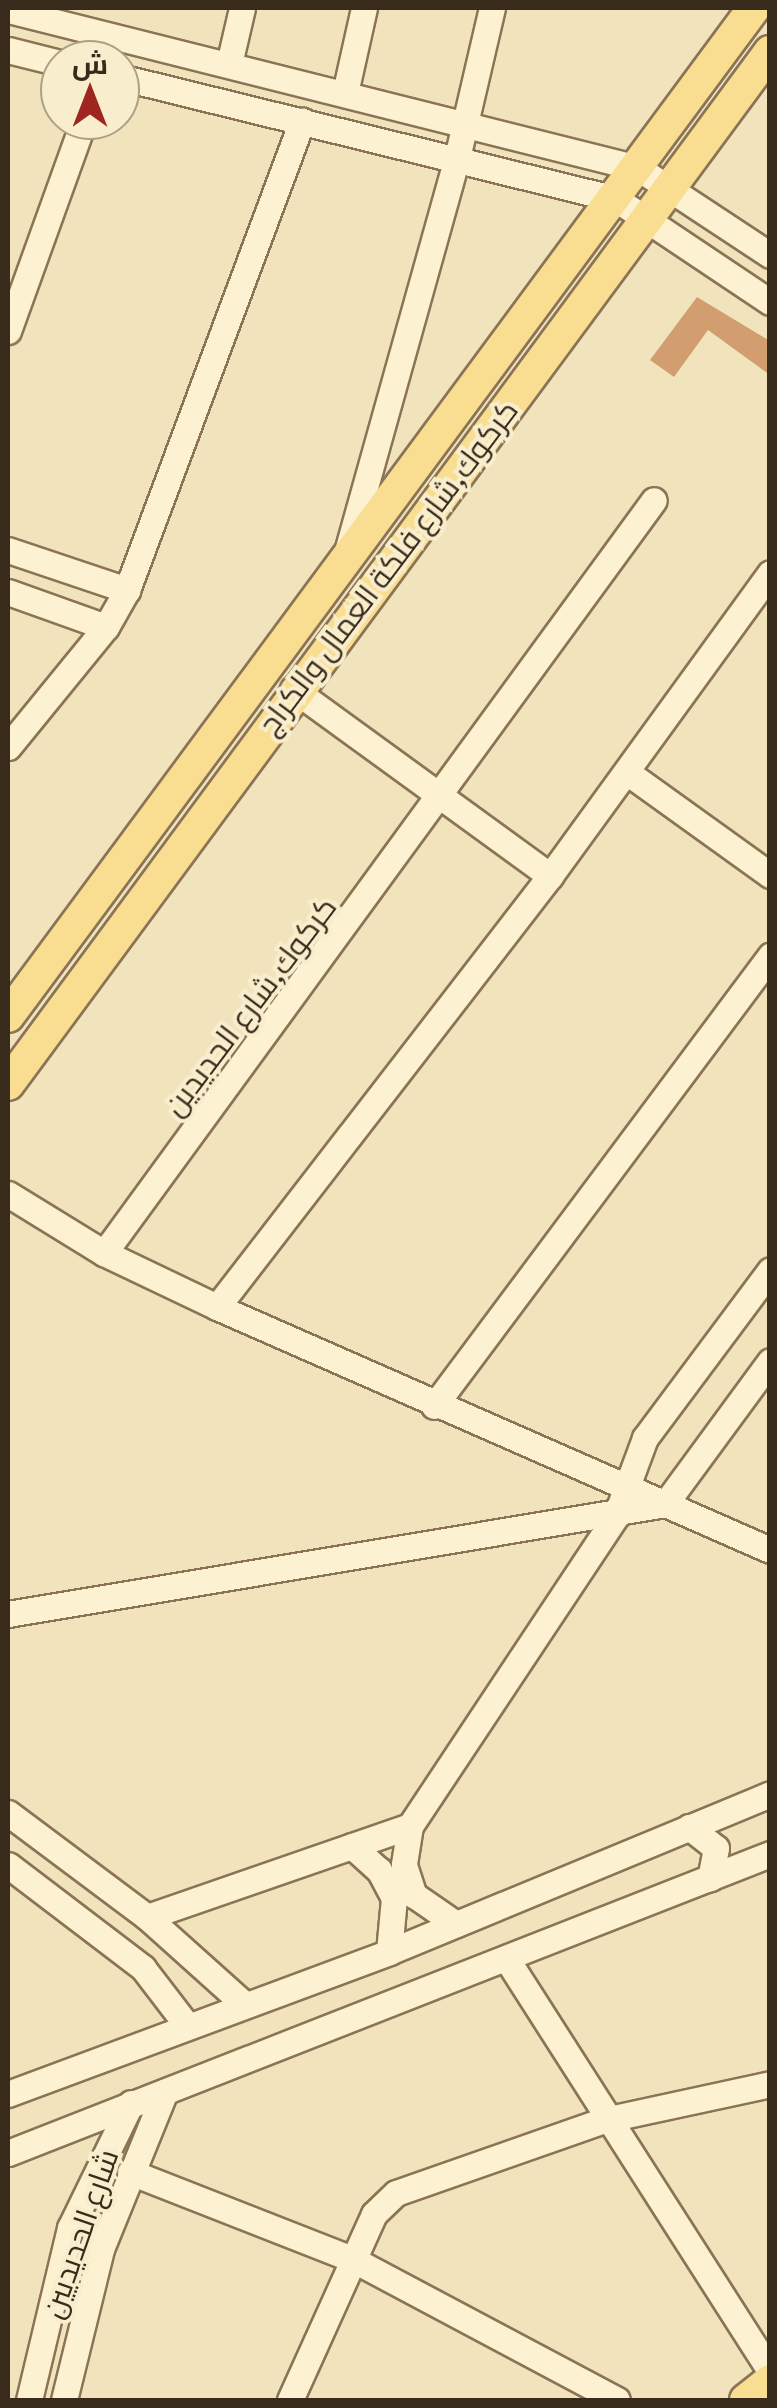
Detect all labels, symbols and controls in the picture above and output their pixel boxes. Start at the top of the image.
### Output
north arrow [40,40,140,140]
text: ش [72,41,108,83]
street label: كركوك,شارع فلكة العمال والكراج [249,392,523,740]
street label: كركوك,شارع الحديدين [154,888,342,1122]
street label: شارع الحديديين [32,2144,124,2322]

